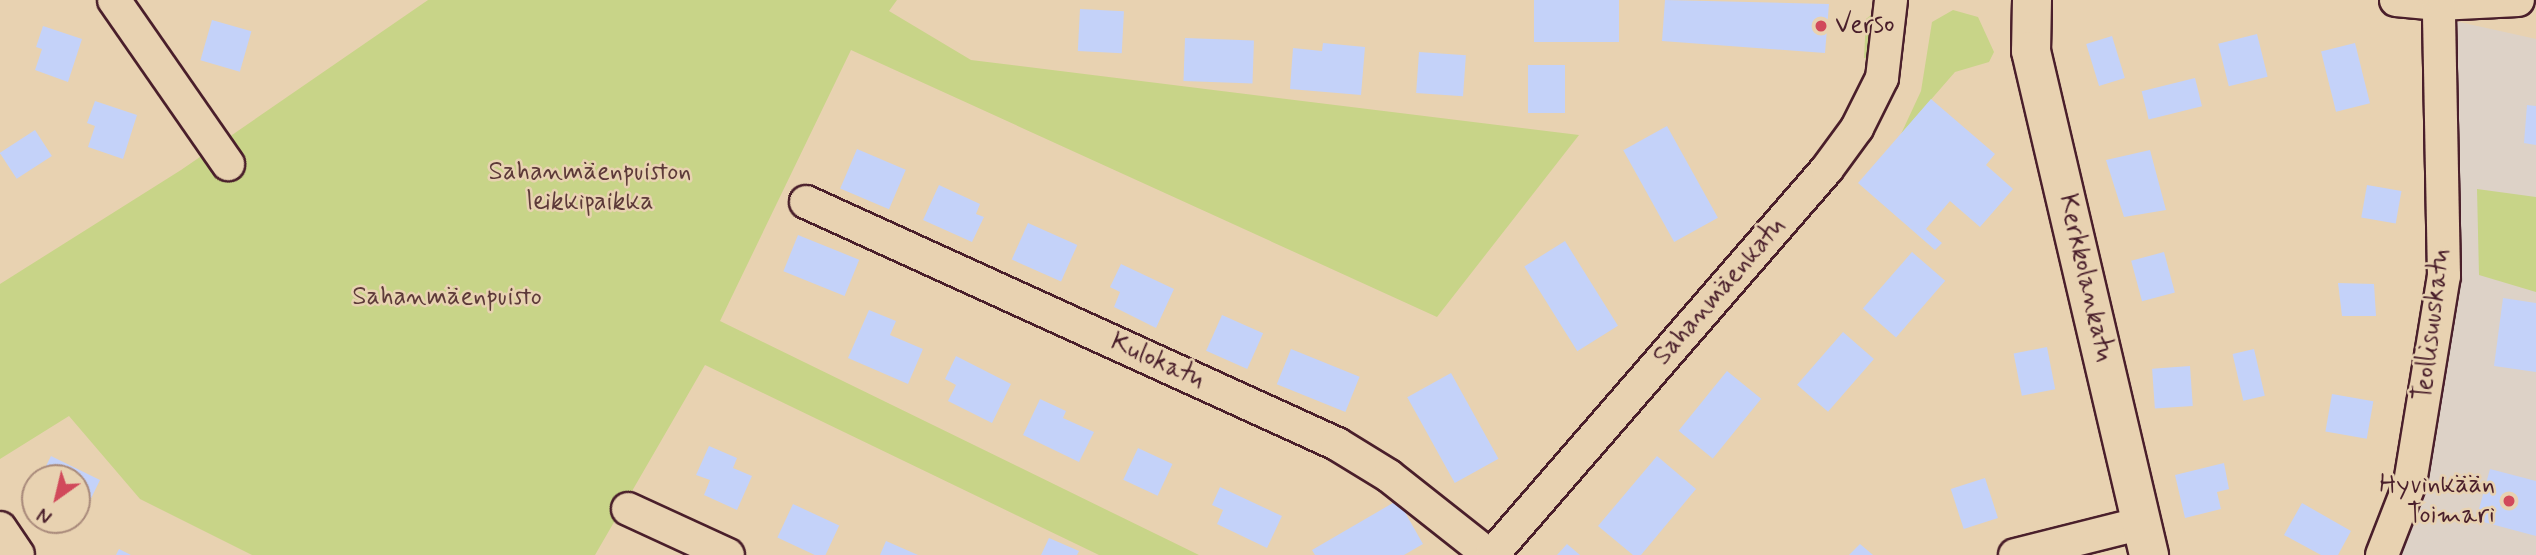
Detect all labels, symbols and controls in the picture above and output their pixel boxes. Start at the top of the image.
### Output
place label: Verso [1835,10,1895,42]
marker: Verso [1813,18,1829,34]
park label: Sahanmäenpuiston leikkipaikka [489,157,691,218]
street label: Kerkkolankatu [2051,191,2119,365]
street label: Sahanmäenkatu [1647,212,1793,372]
street label: Teollisuuskatu [2408,247,2458,403]
park label: Sahanmäenpuisto [352,282,542,314]
street label: Kulokatu [1105,328,1209,396]
north arrow [21,464,91,534]
place label: Hyvinkään Toimari [2379,470,2495,532]
marker: Hyvinkään Toimari [2501,493,2517,509]
text: N [33,501,57,529]

